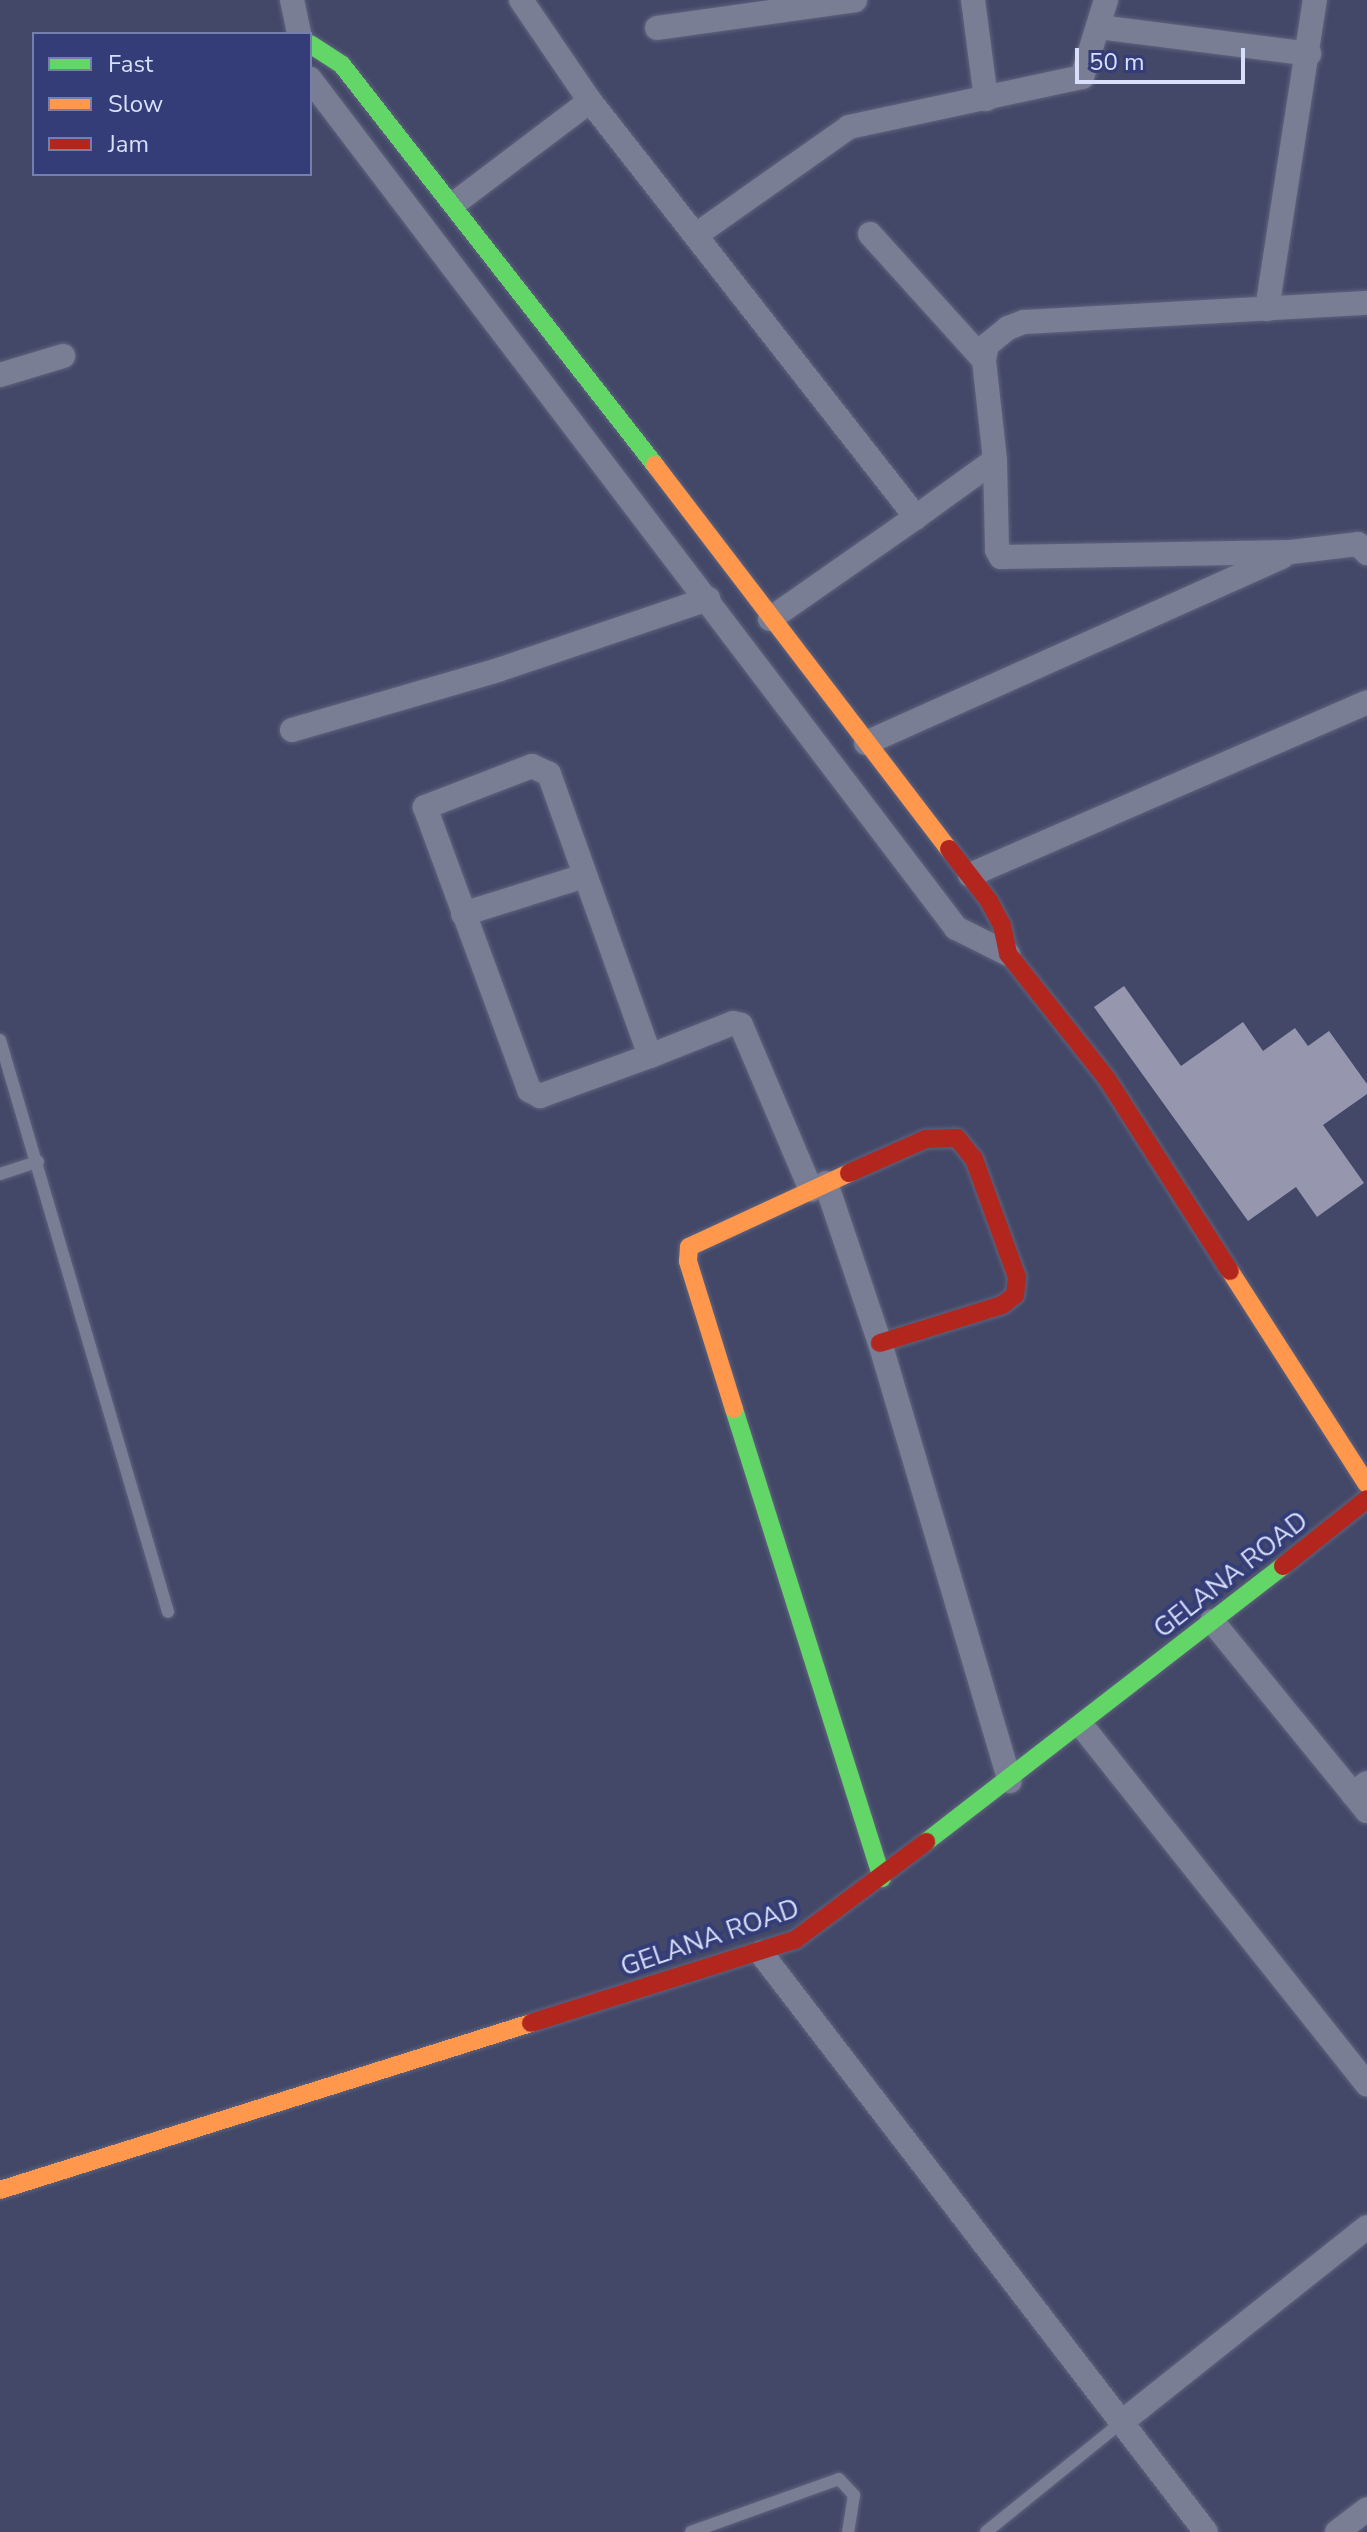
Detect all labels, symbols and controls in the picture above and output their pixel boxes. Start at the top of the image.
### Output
legend [32,32,312,176]
scale bar [1079,32,1249,82]
text: 50 m [1089,46,1145,78]
text: Fast [108,48,153,80]
text: Slow [108,88,163,120]
text: Jam [108,128,149,160]
street label: GELANA ROAD [1148,1505,1314,1645]
street label: GELANA ROAD [617,1893,803,1983]

